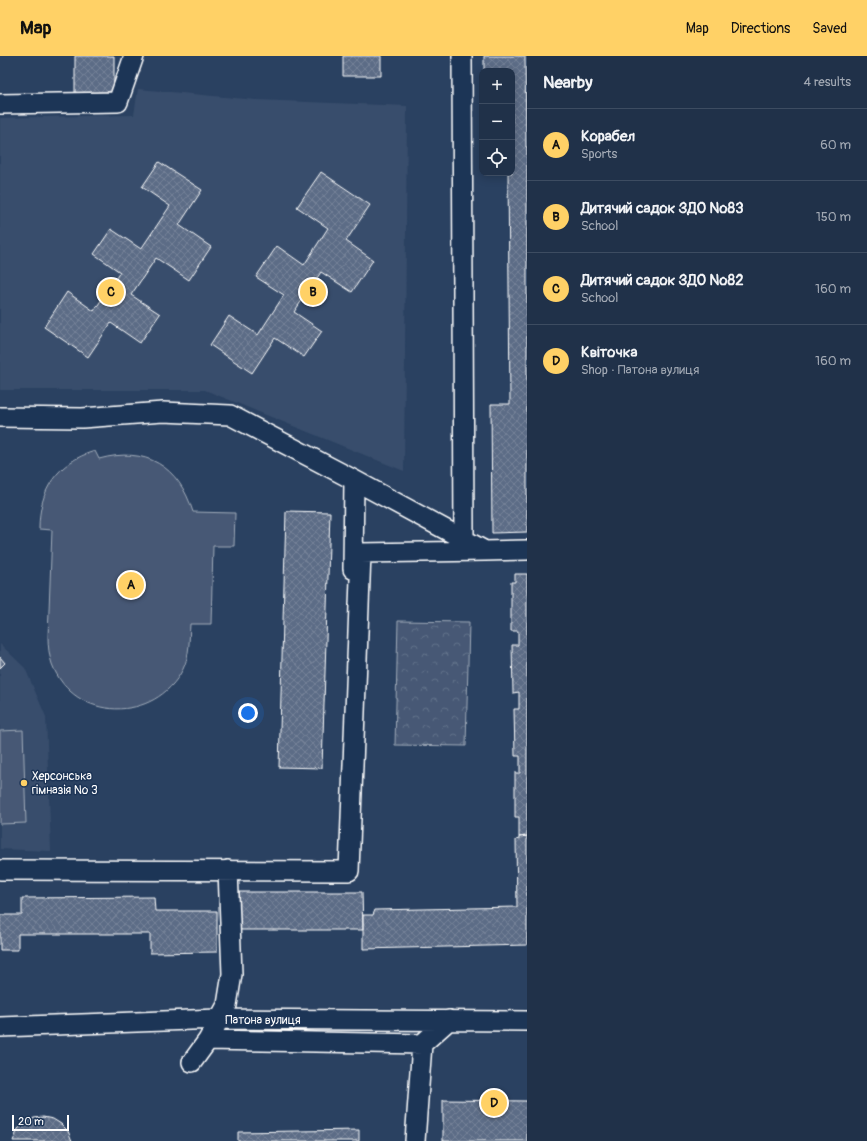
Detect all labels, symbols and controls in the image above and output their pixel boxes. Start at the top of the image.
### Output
text: Map [20,16,51,40]
text: Map [686,20,709,37]
text: Directions [731,20,790,37]
text: Saved [812,20,847,37]
map controls [479,68,515,176]
button: + [479,68,515,104]
text: Nearby [543,72,592,93]
text: 4 results [804,74,851,90]
button: − [479,104,515,140]
text: Корабел [581,127,635,146]
text: A [552,137,560,153]
text: 60 m [820,137,851,153]
button: locate [479,140,515,176]
text: Sports [581,146,617,162]
text: Дитячий садок ЗДО №83 [581,199,744,218]
text: B [552,209,560,225]
text: 150 m [816,209,851,225]
text: School [581,218,618,234]
text: Дитячий садок ЗДО №82 [581,271,744,290]
pin: C [98,277,124,307]
pin: B [300,277,326,307]
text: C [552,281,560,297]
text: 160 m [815,281,851,297]
text: School [581,290,618,306]
text: Квіточка [581,343,638,362]
text: D [552,353,560,369]
text: 160 m [815,353,851,369]
text: Shop · Патона вулиця [581,362,699,378]
pin: A [118,570,144,600]
your location [238,703,258,723]
place label: Херсонська гімназія № 3 [32,769,98,798]
marker: Херсонська гімназія № 3 [19,778,29,788]
street label: Патона вулиця [225,1013,301,1028]
pin: D [481,1088,507,1118]
scale bar [12,1113,69,1132]
text: 20 m [18,1115,44,1128]

